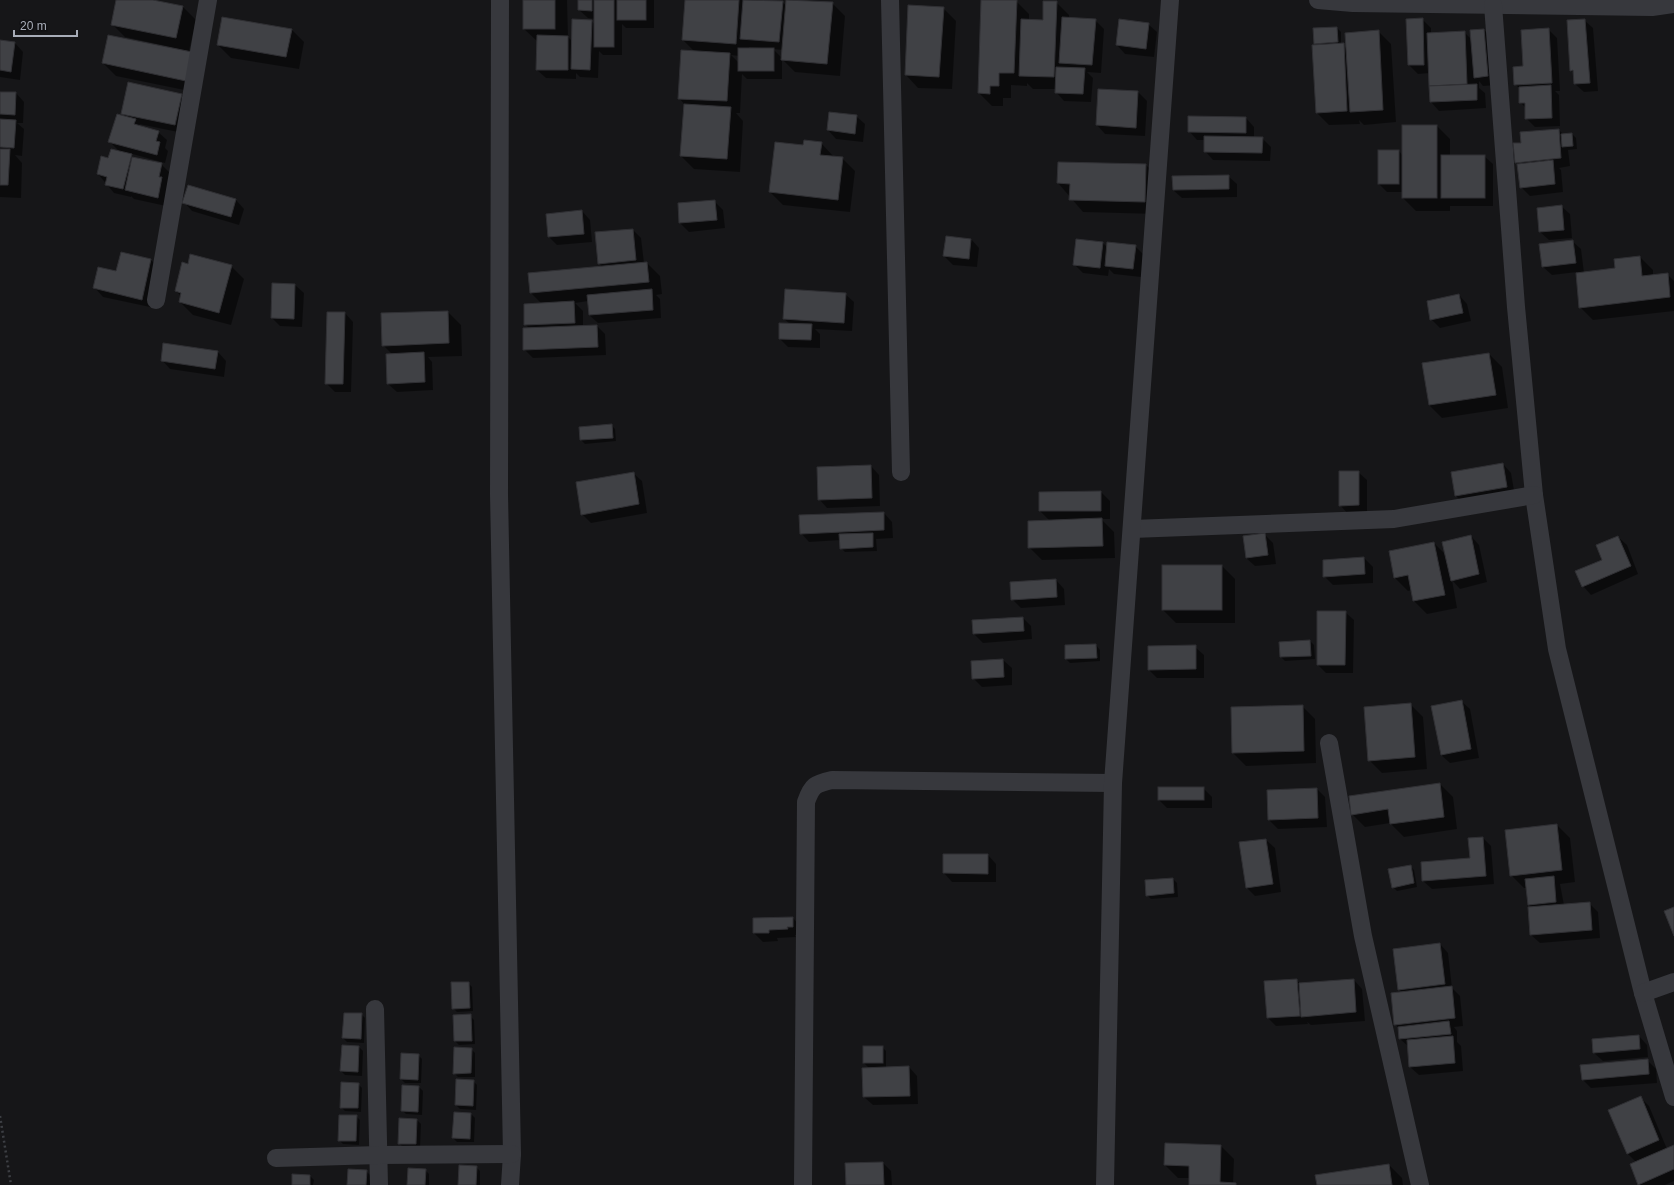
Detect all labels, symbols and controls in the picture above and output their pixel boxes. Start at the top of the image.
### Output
scale bar [14,12,77,38]
text: 20 m [20,19,47,33]

